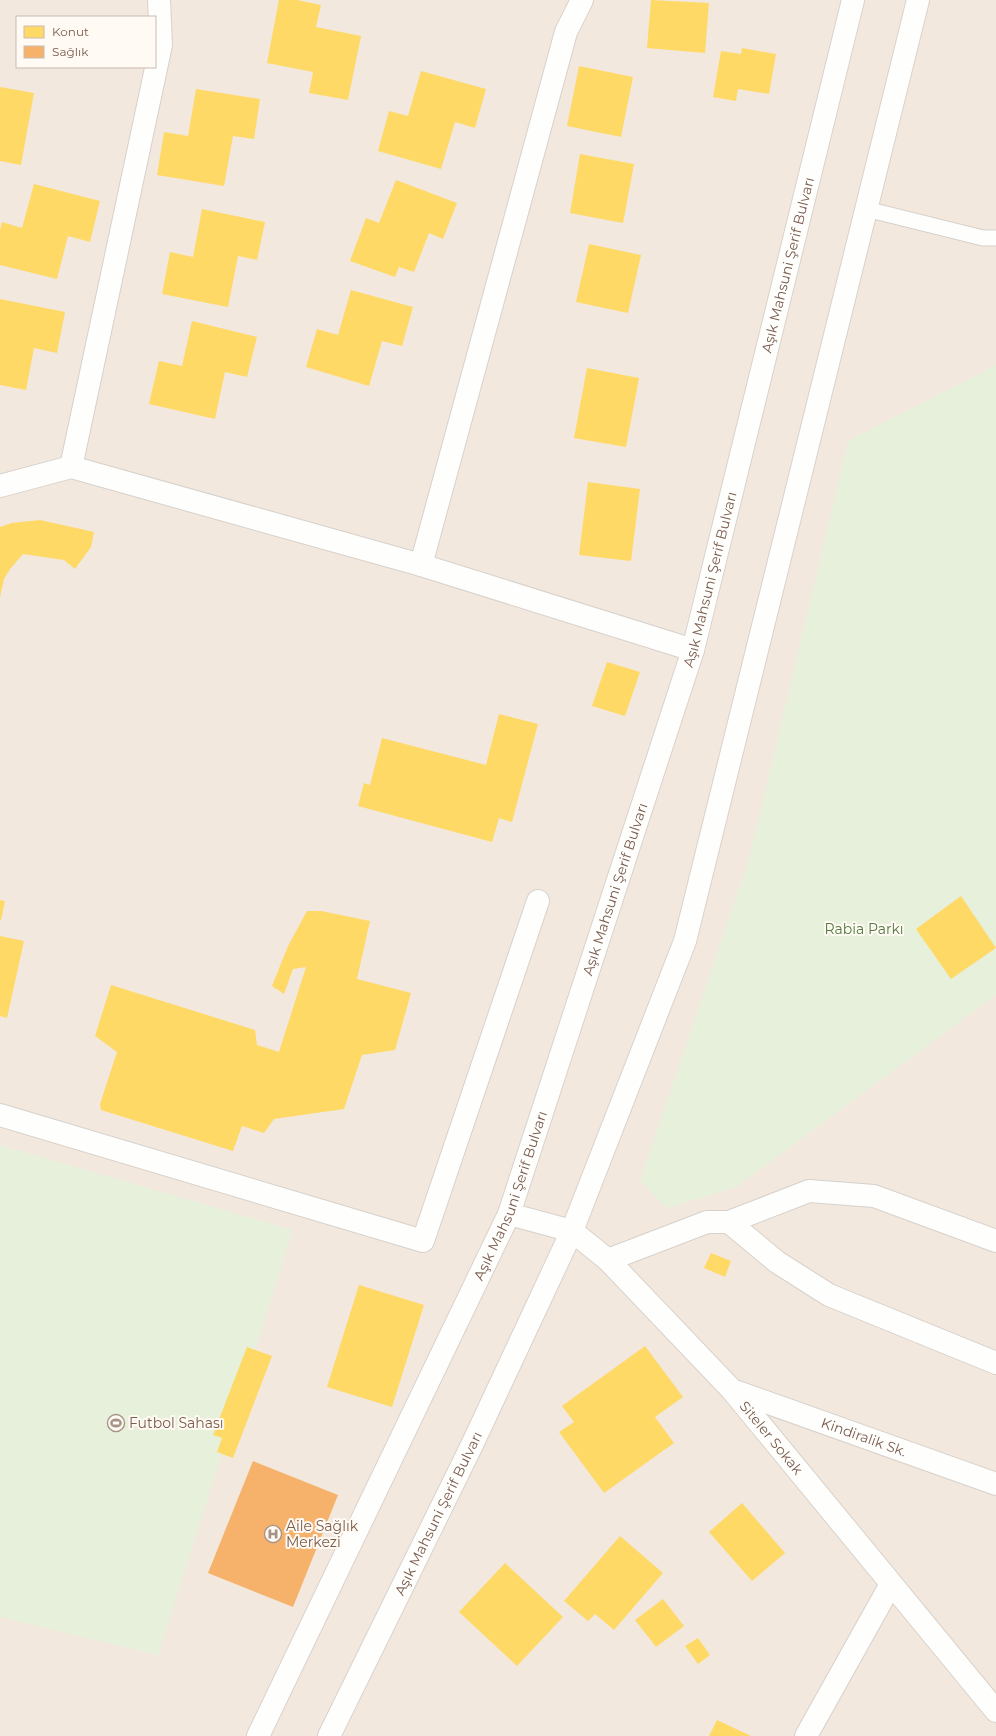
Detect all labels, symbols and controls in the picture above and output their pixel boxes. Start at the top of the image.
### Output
legend [16,16,156,68]
text: Konut [52,24,89,39]
text: Sağlık [52,44,89,59]
street label: Aşık Mahsuni Şerif Bulvarı [757,175,818,355]
street label: Aşık Mahsuni Şerif Bulvarı [679,490,741,670]
street label: Aşık Mahsuni Şerif Bulvarı [578,801,652,978]
park label: Rabia Parkı [824,920,904,938]
street label: Aşık Mahsuni Şerif Bulvarı [470,1109,551,1283]
street label: Siteler Sokak [736,1397,807,1479]
sports icon: Futbol Sahası [106,1413,126,1433]
street label: Kindiralik Sk. [819,1413,909,1460]
place label: Futbol Sahası [129,1414,224,1432]
street label: Aşık Mahsuni Şerif Bulvarı [391,1429,486,1598]
place label: Aile Sağlık Merkezi [286,1517,359,1551]
hospital icon: Aile Sağlık Merkezi [263,1524,283,1544]

